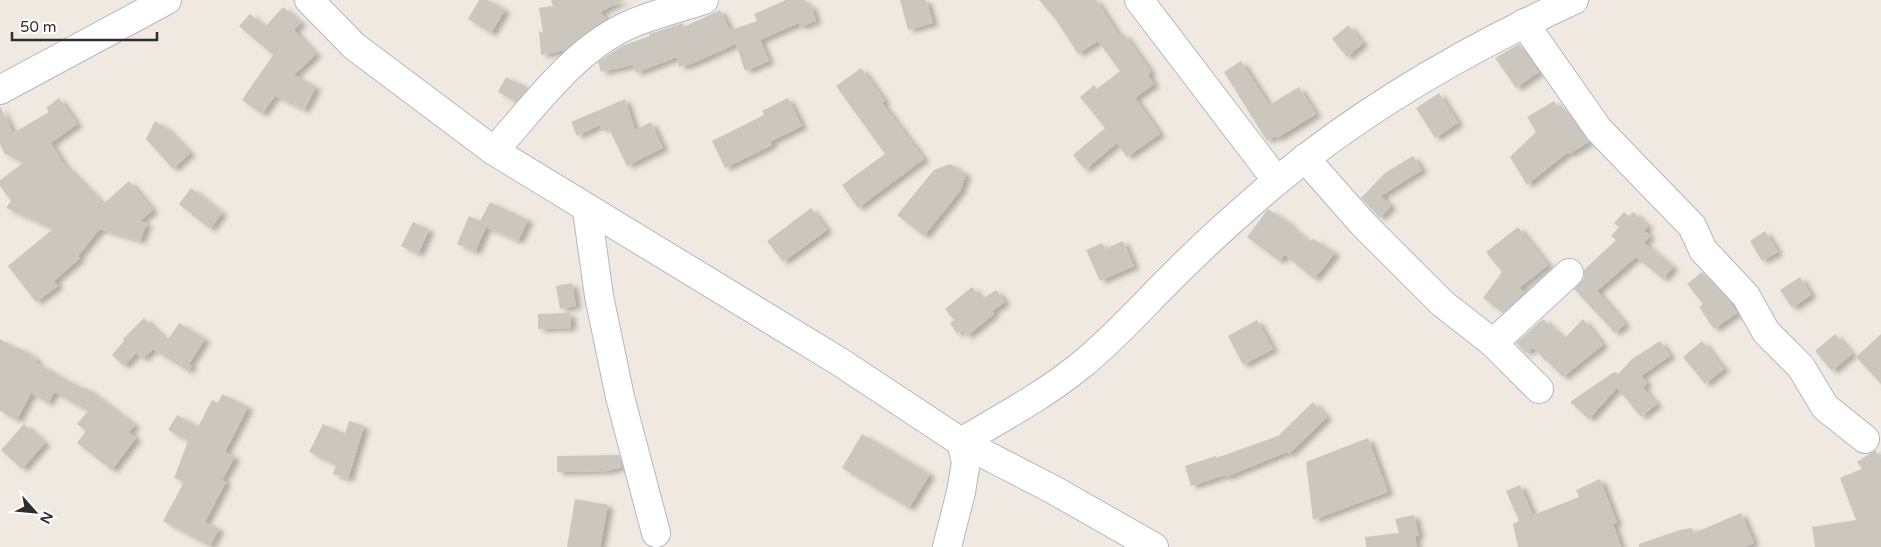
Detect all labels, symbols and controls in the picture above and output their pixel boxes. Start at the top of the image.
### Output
scale bar [12,10,158,42]
text: 50 m [20,18,57,36]
north arrow [10,487,60,537]
text: N [36,509,56,527]

